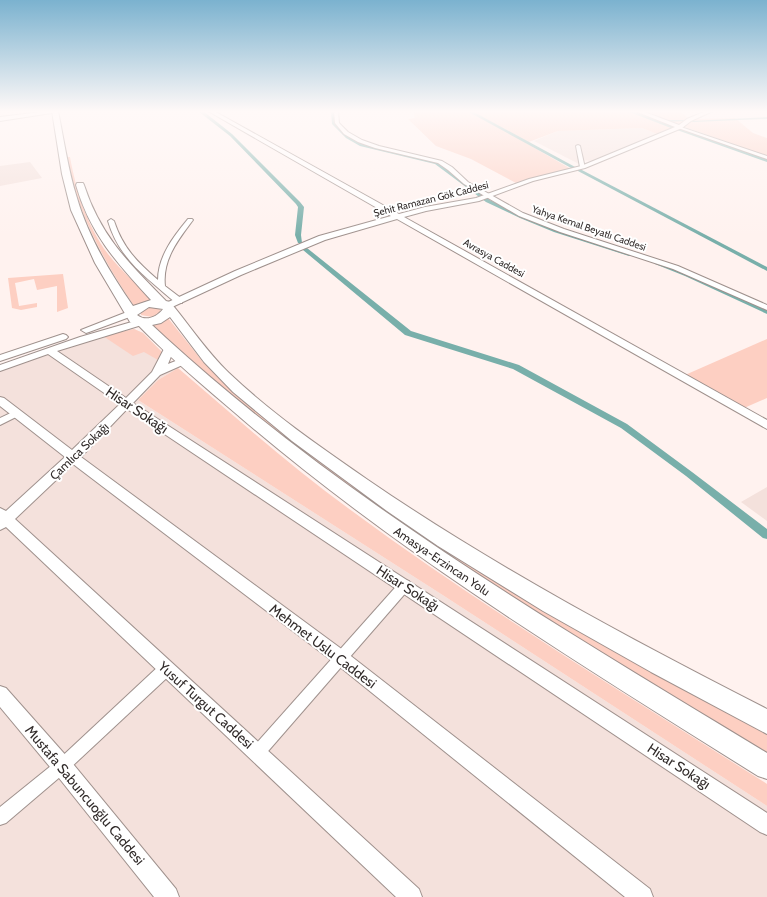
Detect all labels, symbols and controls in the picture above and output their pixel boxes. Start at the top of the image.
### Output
street label: Şehit Ramazan Gök Caddesi [372,178,490,220]
street label: Yahya Kemal Beyatlı Caddesi [529,202,648,254]
street label: Avrasya Caddesi [461,236,527,280]
street label: Hisar Sokağı [102,383,172,437]
street label: Çamlıca Sokağı [46,419,112,483]
street label: Amasya-Erzincan Yolu [391,523,493,599]
street label: Hisar Sokağı [373,561,443,615]
street label: Mehmet Uslu Caddesi [266,600,380,692]
street label: Yusuf Turgut Caddesi [154,657,257,753]
street label: Mustafa Sabuncuoğlu Caddesi [21,721,149,869]
street label: Hisar Sokağı [644,739,714,793]

